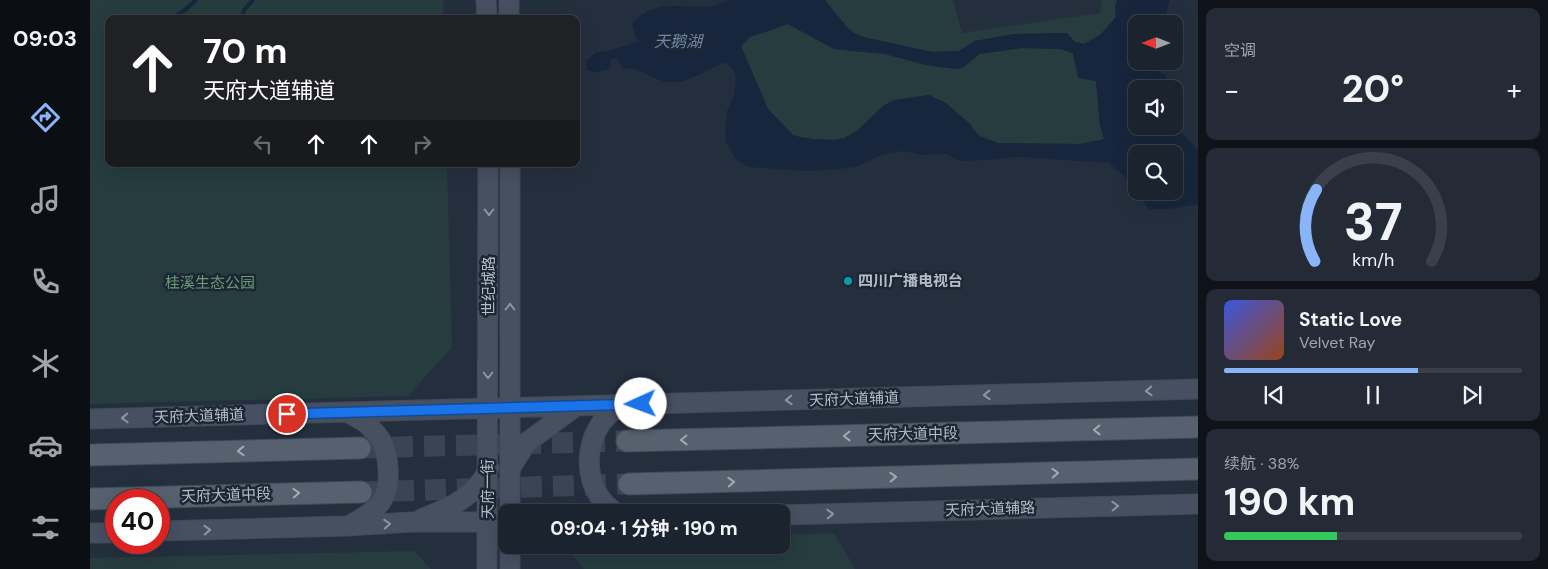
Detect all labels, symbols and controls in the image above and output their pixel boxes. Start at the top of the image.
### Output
north arrow [1128,15,1182,70]
map controls [1128,15,1183,200]
text: 09:03 [13,24,77,53]
text: 70 m [203,28,287,74]
water label: 天鹅湖 [654,31,705,52]
icon: ahead [120,35,185,100]
text: 空调 [1224,40,1256,61]
text: 20° [1342,64,1404,114]
text: − [1224,72,1239,109]
text: + [1507,72,1522,109]
text: 天府大道辅道 [203,76,335,105]
button: sound [1128,80,1183,135]
icon: directions [28,100,63,135]
icon: left [249,130,277,158]
icon: ahead [302,130,330,158]
icon: ahead [355,130,383,158]
icon: right [408,130,436,158]
button: search [1128,145,1183,200]
icon: music [28,182,63,217]
text: 37 [1344,188,1402,256]
one-way arrow [484,209,494,217]
text: km/h [1352,248,1394,272]
street label: 世纪城路 [479,256,499,316]
icon: phone [28,264,63,299]
place label: 四川广播电视台 [858,271,963,291]
park label: 桂溪生态公园 [165,273,255,293]
marker: 四川广播电视台 [842,275,854,287]
one-way arrow [505,302,515,310]
text: Static Love [1299,307,1402,332]
text: Velvet Ray [1299,332,1375,353]
icon: climate [28,346,63,381]
one-way arrow [483,372,493,379]
position arrow [614,377,666,429]
icon: previous [1260,381,1288,409]
icon: pause [1359,381,1387,409]
icon: next [1458,381,1486,409]
one-way arrow [1145,385,1153,396]
street label: 天府大道辅道 [809,387,899,411]
one-way arrow [983,390,990,400]
pin [266,393,308,435]
one-way arrow [785,395,793,405]
icon: arrive [273,400,301,428]
street label: 天府大道辅道 [154,404,244,428]
one-way arrow [120,413,128,423]
street label: 天府大道中段 [868,423,958,445]
one-way arrow [1093,424,1101,435]
icon: car [28,428,63,463]
one-way arrow [843,430,851,441]
one-way arrow [680,435,688,445]
one-way arrow [237,446,245,457]
text: 续航 · 38% [1224,453,1299,474]
street label: 天府一街 [478,459,498,519]
one-way arrow [1052,468,1060,478]
one-way arrow [889,472,897,483]
one-way arrow [727,476,735,487]
text: 190 km [1224,477,1355,527]
street label: 天府大道中段 [181,483,271,507]
one-way arrow [292,488,300,498]
speed limit sign: 40 [105,489,170,554]
street label: 天府大道辅路 [945,497,1035,521]
one-way arrow [1112,501,1119,511]
one-way arrow [826,508,834,519]
icon: filters [28,510,63,545]
text: 09:04 · 1 分钟 · 190 m [550,516,738,541]
one-way arrow [384,518,392,529]
one-way arrow [204,525,212,535]

